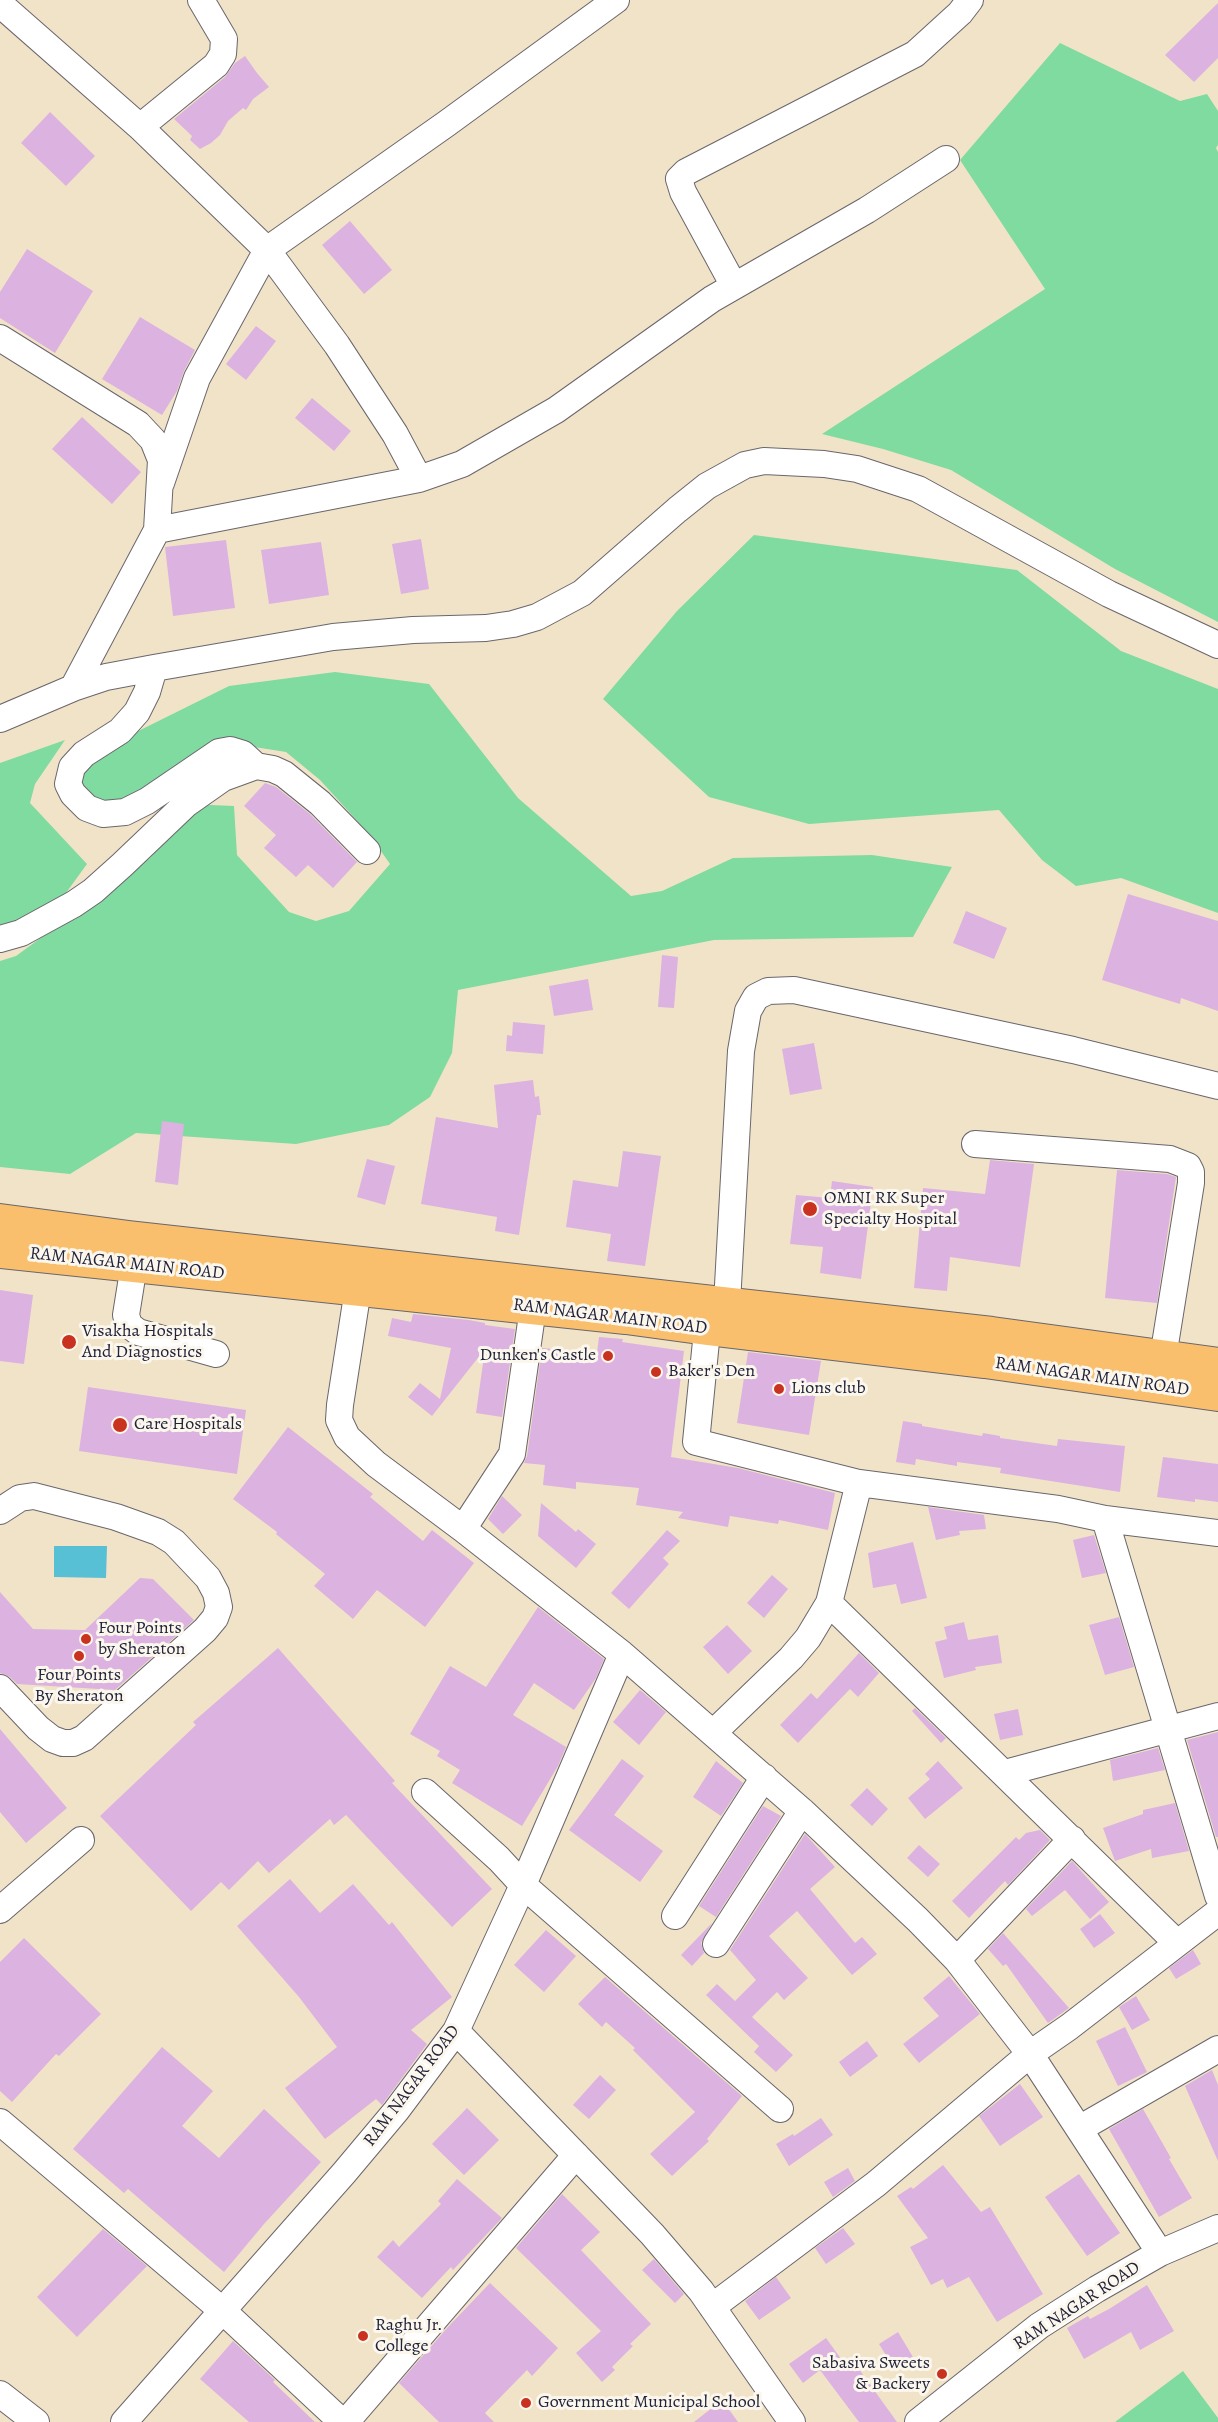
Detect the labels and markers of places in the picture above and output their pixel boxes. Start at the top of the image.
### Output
place label: OMNI RK Super Specialty Hospital [824,1188,957,1230]
marker: OMNI RK Super Specialty Hospital [801,1200,819,1218]
place label: Visakha Hospitals And Diagnostics [82,1321,213,1364]
marker: Visakha Hospitals And Diagnostics [60,1333,78,1351]
place label: Dunken's Castle [479,1345,596,1367]
marker: Dunken's Castle [601,1349,615,1363]
place label: Baker's Den [668,1361,755,1383]
marker: Baker's Den [649,1365,663,1379]
place label: Lions club [791,1378,866,1400]
marker: Lions club [772,1382,786,1396]
place label: Care Hospitals [134,1414,242,1436]
marker: Care Hospitals [111,1416,129,1434]
place label: Four Points by Sheraton [98,1618,185,1660]
marker: Four Points by Sheraton [79,1632,93,1646]
marker: Four Points By Sheraton [72,1649,86,1663]
place label: Four Points By Sheraton [34,1665,124,1708]
place label: Raghu Jr. College [375,2315,442,2358]
marker: Raghu Jr. College [356,2329,370,2343]
place label: Sabasiva Sweets & Backery [812,2353,930,2396]
marker: Sabasiva Sweets & Backery [935,2367,949,2381]
place label: Government Municipal School [538,2392,760,2414]
marker: Government Municipal School [519,2396,533,2410]

